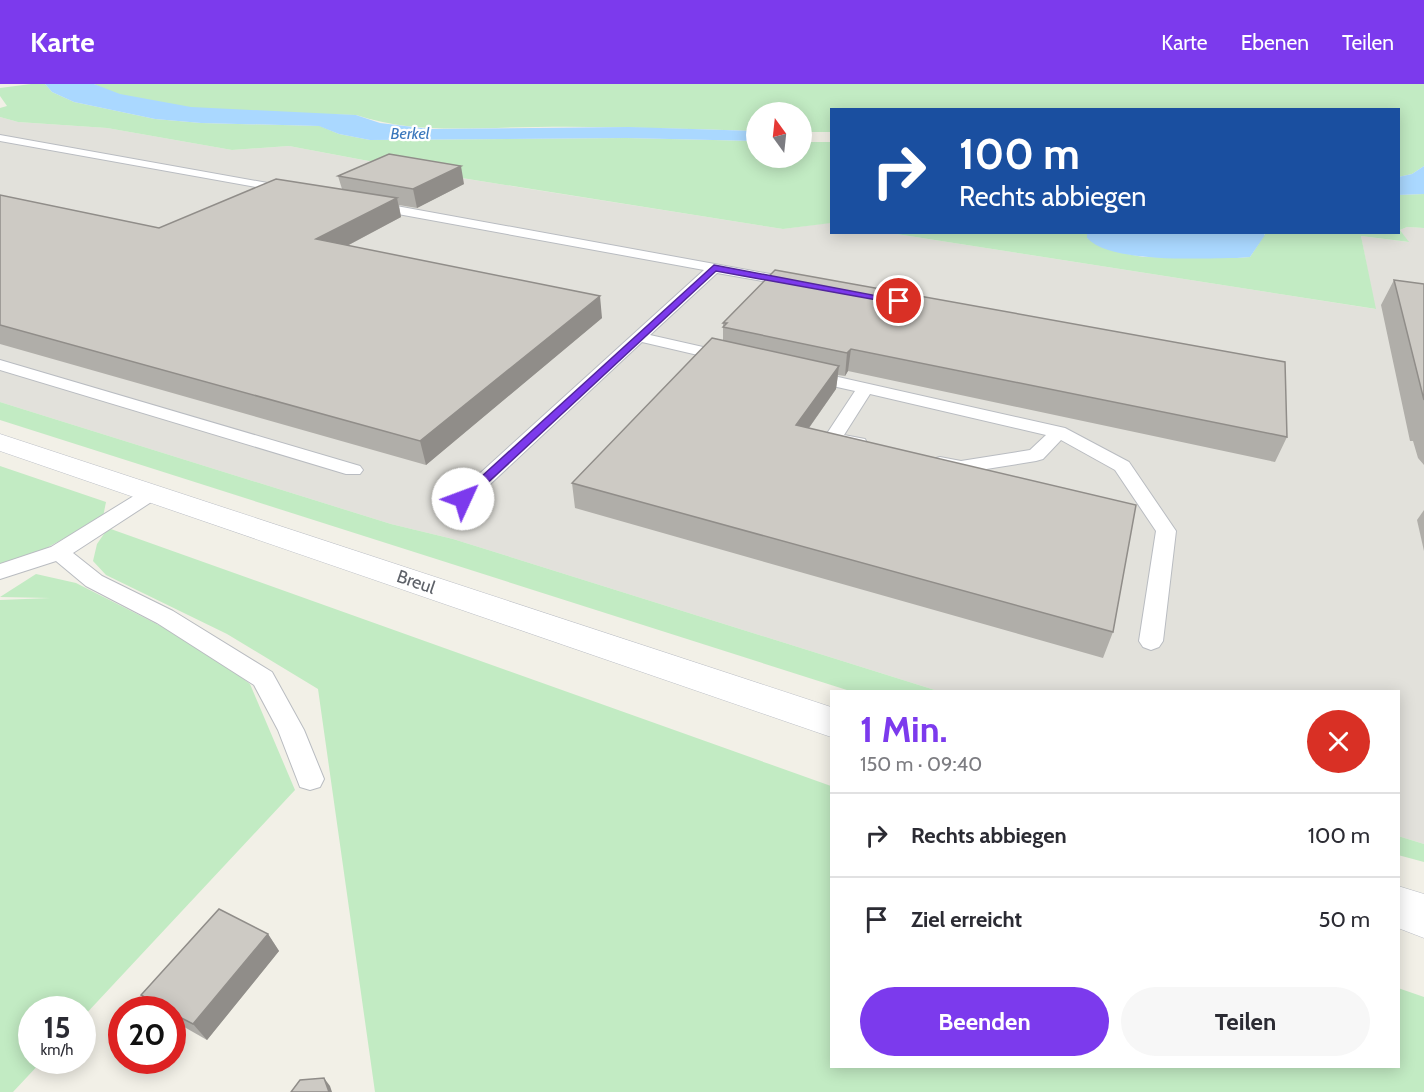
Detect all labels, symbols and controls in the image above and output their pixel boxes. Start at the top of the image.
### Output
text: Karte [30,25,95,59]
text: Karte [1161,30,1208,55]
text: Ebenen [1241,30,1309,55]
text: Teilen [1342,30,1394,55]
north arrow [746,102,812,168]
map controls [746,102,812,168]
water label: Berkel [391,124,430,143]
text: 100 m [959,128,1080,180]
icon: right [860,132,938,210]
text: Rechts abbiegen [959,180,1146,213]
pin [873,275,924,326]
icon: arrive [882,284,915,317]
position arrow [431,467,495,531]
street label: Breul [394,565,439,599]
text: 1 Min. [860,707,948,751]
button: close [1307,710,1370,773]
text: 150 m · 09:40 [860,752,982,776]
icon: right [860,819,893,852]
text: Rechts abbiegen [911,822,1067,849]
text: 100 m [1308,822,1370,849]
icon: arrive [860,903,893,936]
text: Ziel erreicht [911,906,1022,933]
text: 50 m [1318,906,1370,933]
button: Beenden [860,987,1109,1056]
button: Teilen [1121,987,1370,1056]
speed limit sign: 20 [108,996,186,1074]
text: 15 [43,1009,71,1046]
text: km/h [41,1041,73,1059]

